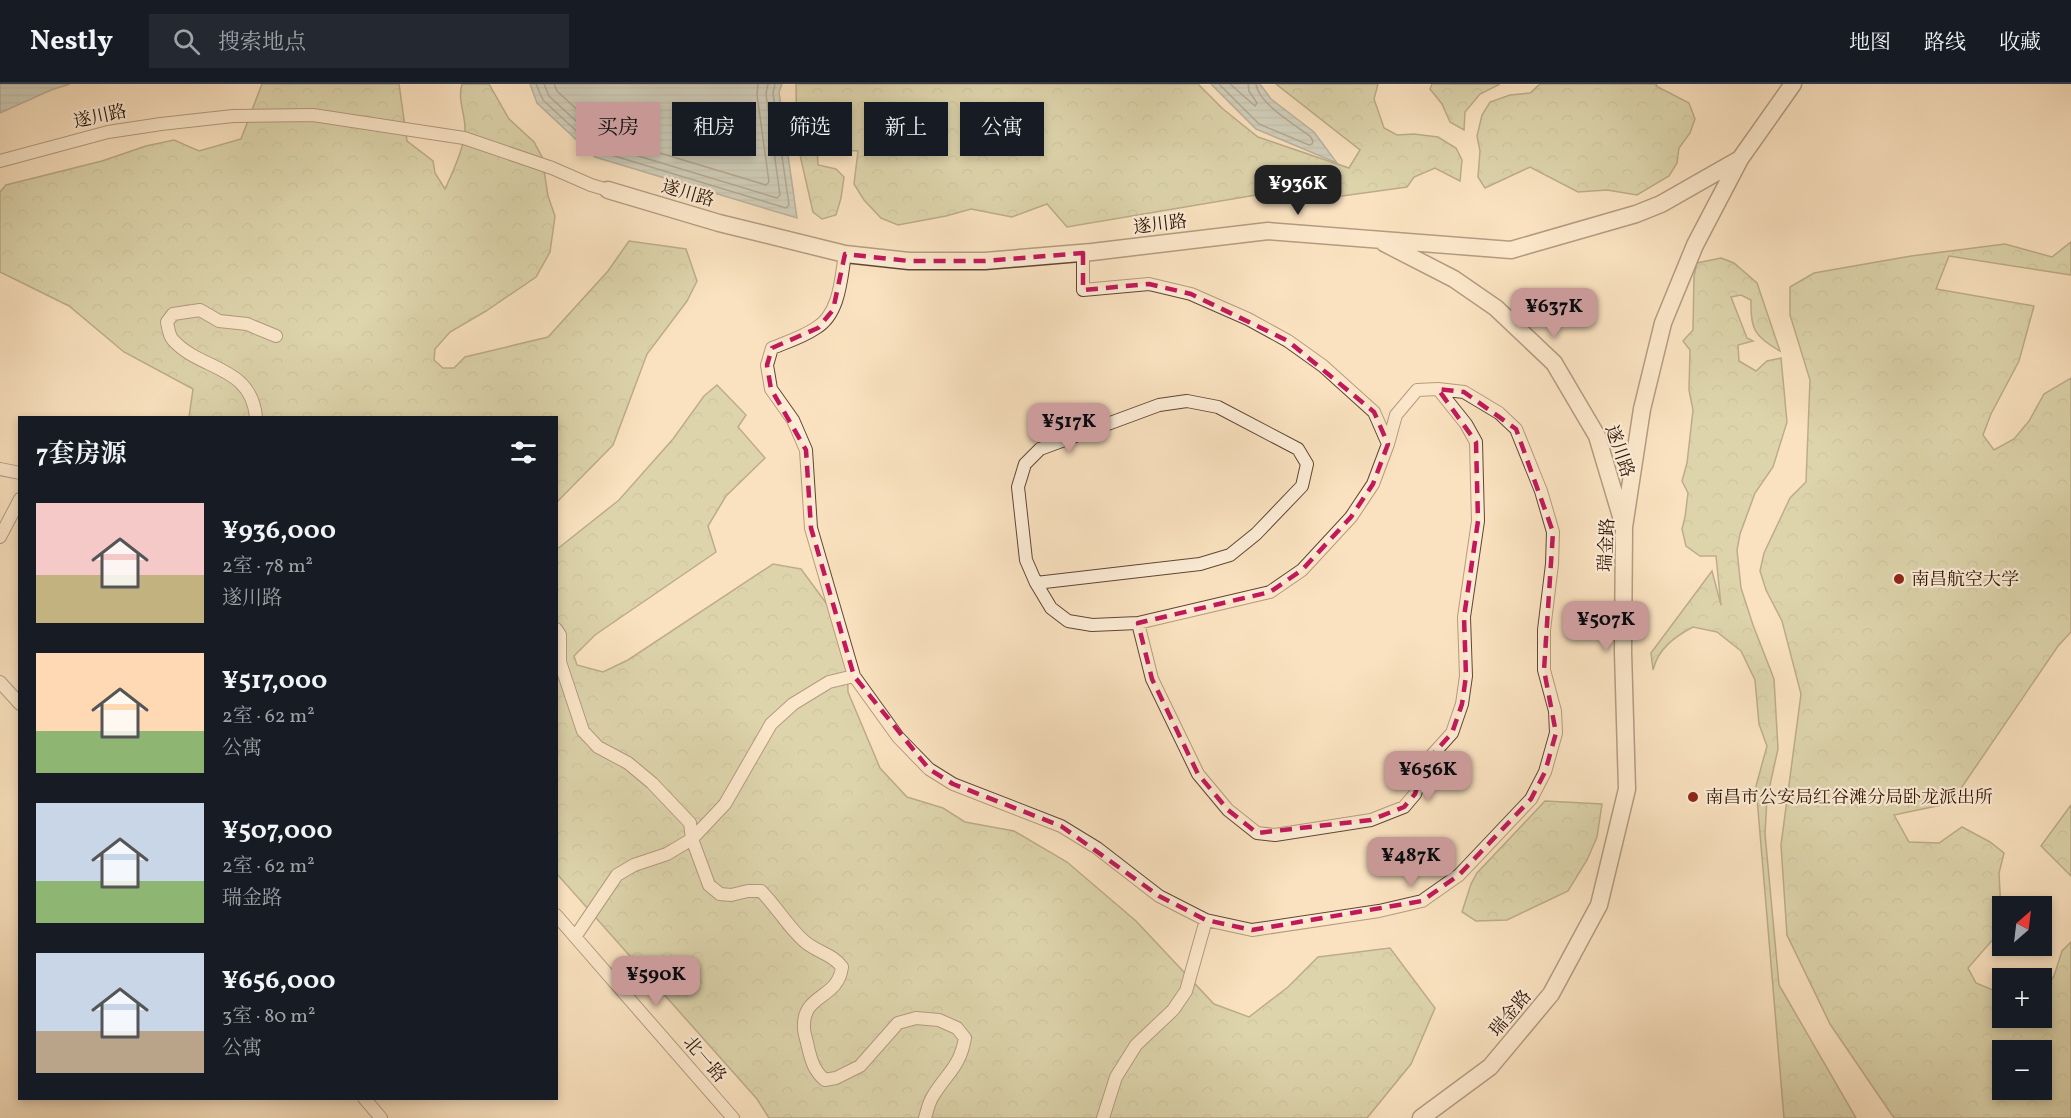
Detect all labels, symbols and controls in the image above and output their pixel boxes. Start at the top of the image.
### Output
search box [149,14,569,68]
text: Nestly [30,22,113,61]
icon: search [170,25,203,58]
text: 搜索地点 [218,28,306,59]
text: 地图 [1849,29,1891,58]
text: 路线 [1924,29,1966,58]
text: 收藏 [1999,29,2041,58]
street label: 遂川路 [71,100,129,135]
chip: 买房 [576,102,660,156]
chip: 租房 [672,102,756,156]
chip: 筛选 [768,102,852,156]
chip: 新上 [864,102,948,156]
chip: 公寓 [960,102,1044,156]
pin: ¥936K [1256,165,1340,216]
text: ¥936K [1268,170,1328,198]
street label: 遂川路 [658,175,717,214]
street label: 遂川路 [1132,210,1189,241]
pin: ¥637K [1512,288,1596,339]
text: ¥637K [1525,293,1583,321]
pin: ¥517K [1027,403,1111,454]
text: ¥517K [1042,408,1096,436]
street label: 遂川路 [1598,422,1639,481]
icon: filters [507,436,540,469]
text: 7套房源 [36,437,126,473]
text: ¥936,000 [222,513,336,549]
street label: 瑞金路 [1594,517,1621,573]
icon: home [84,527,156,599]
text: 2室 · 78 m² [222,553,313,581]
place label: 南昌航空大学 [1911,568,2019,593]
marker: 南昌航空大学 [1892,572,1906,586]
text: 遂川路 [222,585,282,613]
pin: ¥507K [1564,601,1648,652]
text: ¥507K [1577,606,1635,634]
text: ¥517,000 [222,663,327,699]
icon: home [84,677,156,749]
text: 2室 · 62 m² [222,703,315,731]
text: 公寓 [222,735,262,763]
pin: ¥656K [1386,751,1470,802]
text: ¥656K [1399,756,1457,784]
place label: 南昌市公安局红谷滩分局卧龙派出所 [1705,786,1993,811]
marker: 南昌市公安局红谷滩分局卧龙派出所 [1686,790,1700,804]
text: ¥507,000 [222,813,333,849]
icon: home [84,827,156,899]
pin: ¥487K [1369,837,1453,888]
text: ¥487K [1381,842,1441,870]
text: 2室 · 62 m² [222,853,315,881]
text: 瑞金路 [222,885,282,913]
north arrow [1992,896,2052,956]
map controls [1992,896,2052,1100]
pin: ¥590K [614,956,698,1007]
text: ¥590K [626,961,686,989]
text: ¥656,000 [222,963,336,999]
button: + [1992,968,2052,1028]
icon: home [84,977,156,1049]
street label: 瑞金路 [1484,985,1538,1043]
text: 3室 · 80 m² [222,1003,315,1031]
street label: 北一路 [677,1031,731,1089]
text: 公寓 [222,1035,262,1063]
button: − [1992,1040,2052,1100]

